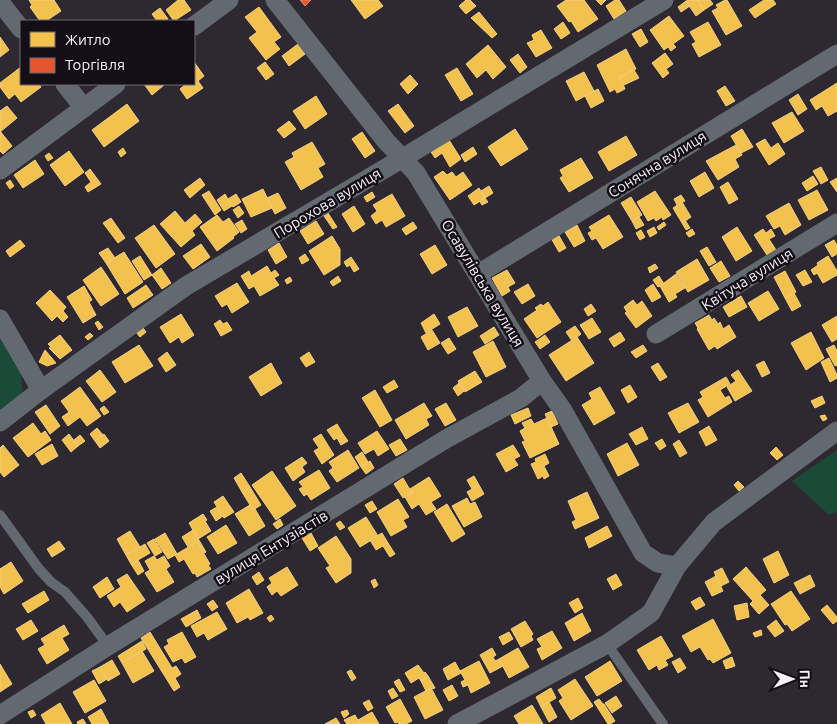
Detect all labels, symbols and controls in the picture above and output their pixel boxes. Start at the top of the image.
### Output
legend [20,20,195,85]
text: Житло [65,31,111,48]
text: Торгівля [65,56,125,73]
street label: Сонячна вулиця [605,127,709,201]
street label: Порохова вулиця [270,164,384,242]
street label: Осавулівська вулиця [438,216,528,350]
street label: Квітуча вулиця [698,244,796,314]
street label: вулиця Ентузіастів [211,507,331,587]
north arrow [767,654,817,704]
text: Пн [797,669,813,688]

